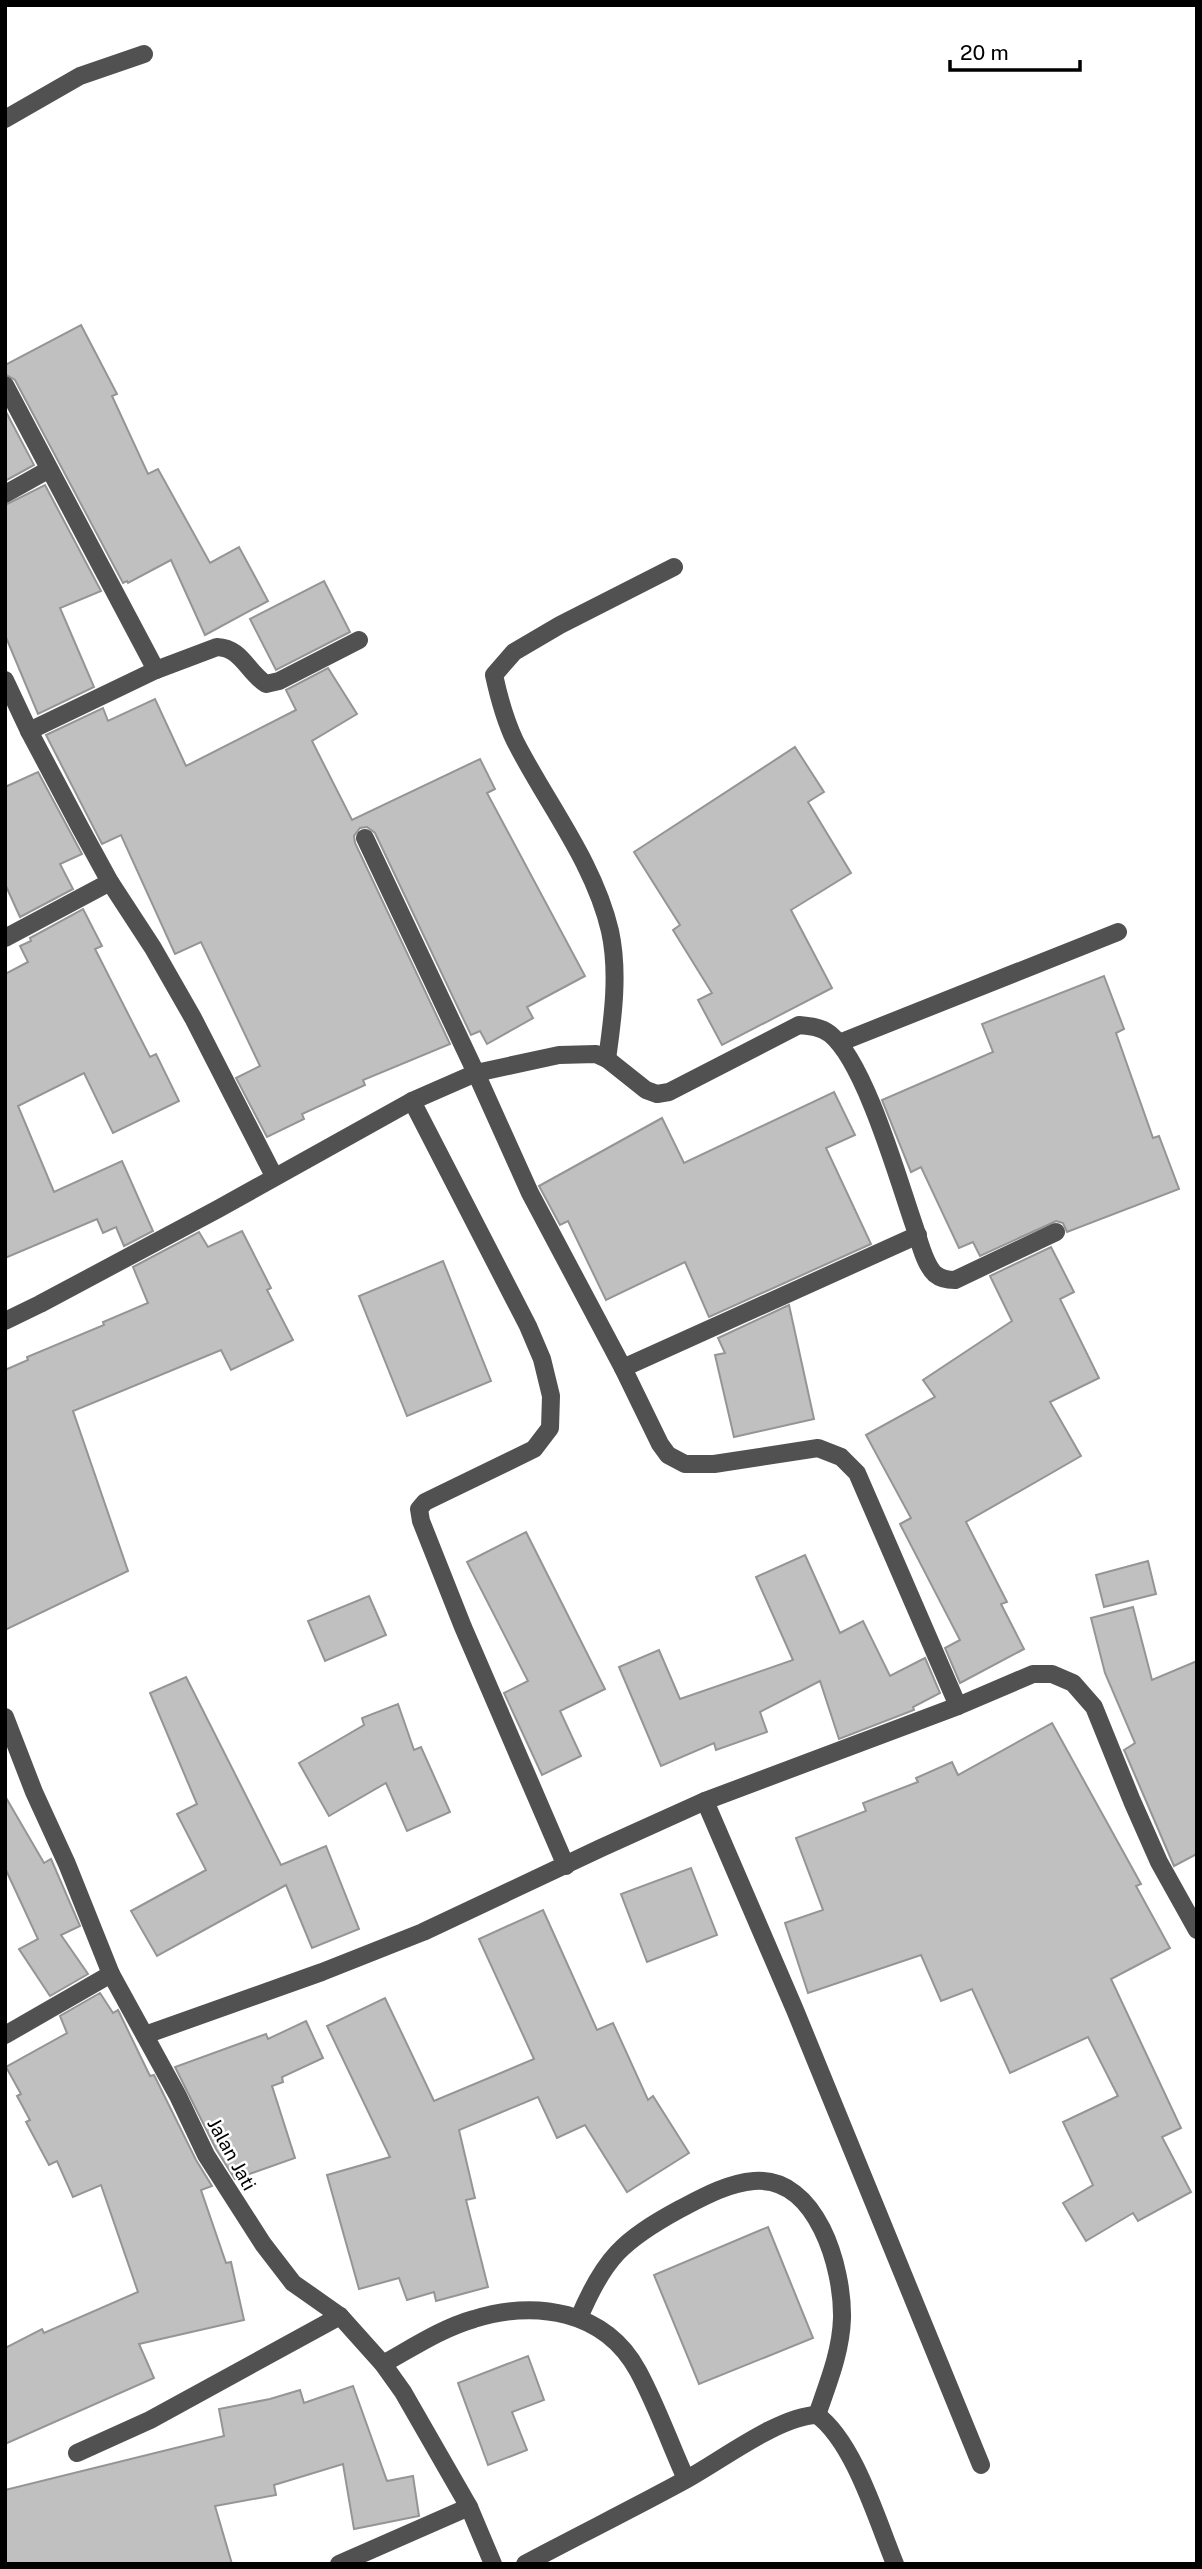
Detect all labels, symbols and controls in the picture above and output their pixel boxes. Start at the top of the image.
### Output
scale bar [950,28,1080,72]
text: 20 m [960,40,1009,65]
street label: Jalan Jati [203,2114,261,2194]

